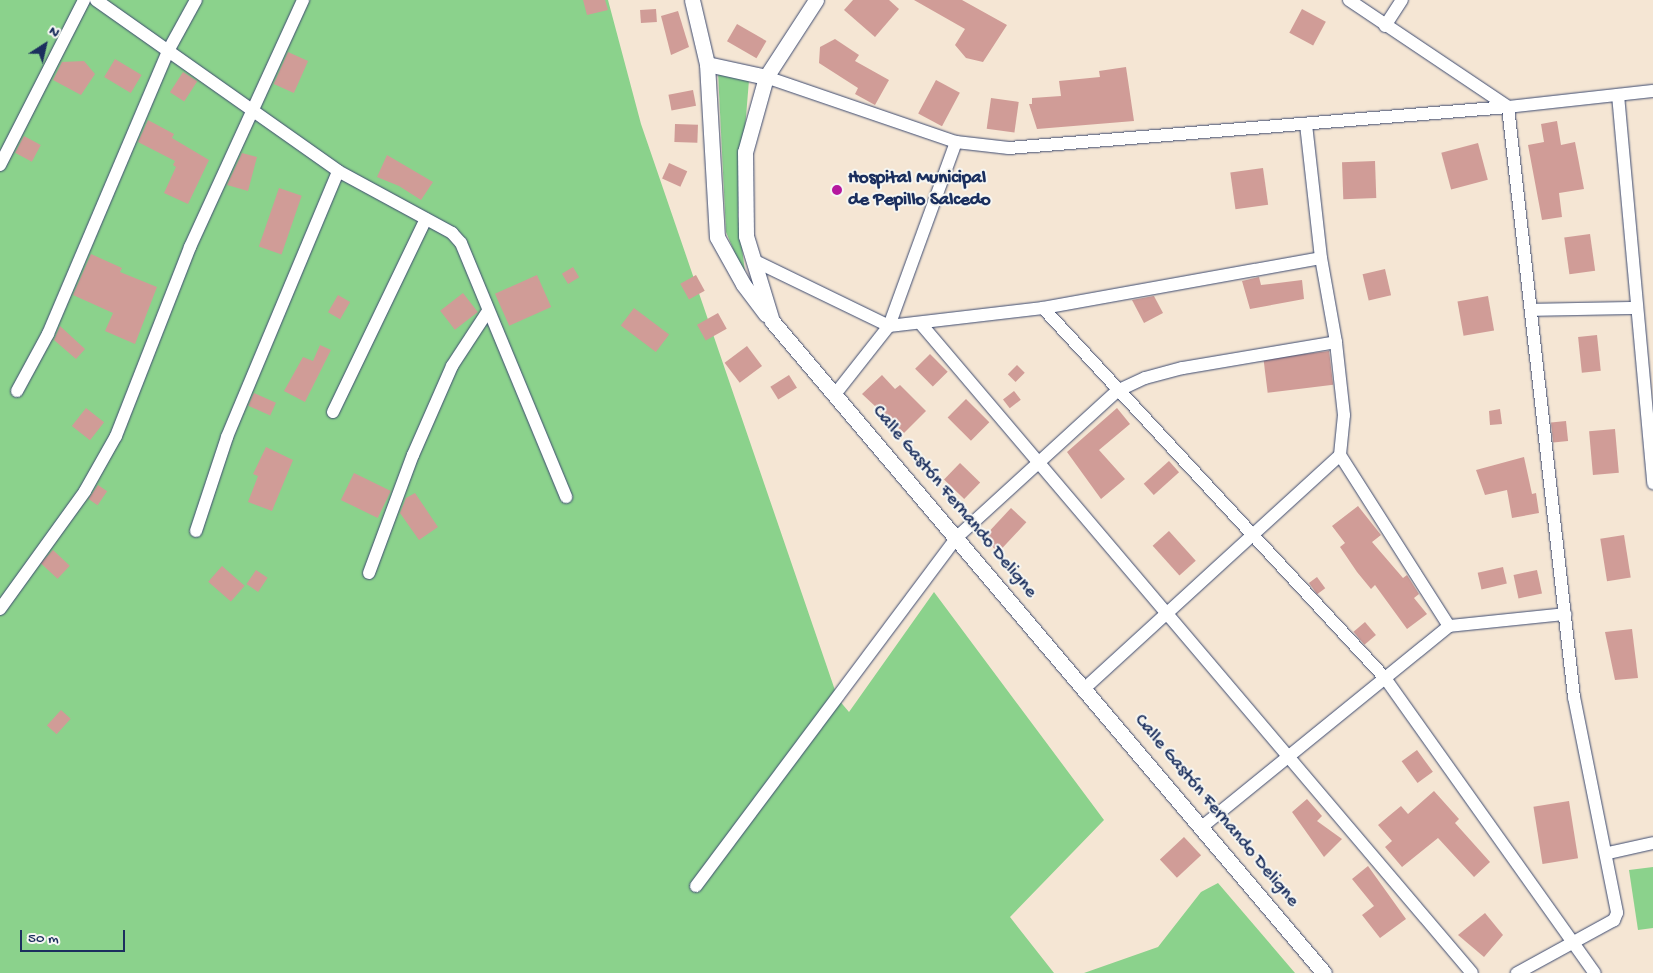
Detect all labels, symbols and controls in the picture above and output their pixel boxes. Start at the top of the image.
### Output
north arrow [20,20,70,70]
text: N [45,23,63,42]
place label: Hospital Municipal de Pepillo Salcedo [848,168,991,212]
marker: Hospital Municipal de Pepillo Salcedo [830,183,844,197]
street label: Calle Gastón Fernando Deligne [867,401,1041,603]
street label: Calle Gastón Fernando Deligne [1129,710,1303,912]
scale bar [22,920,128,952]
text: 50 m [28,930,59,948]

